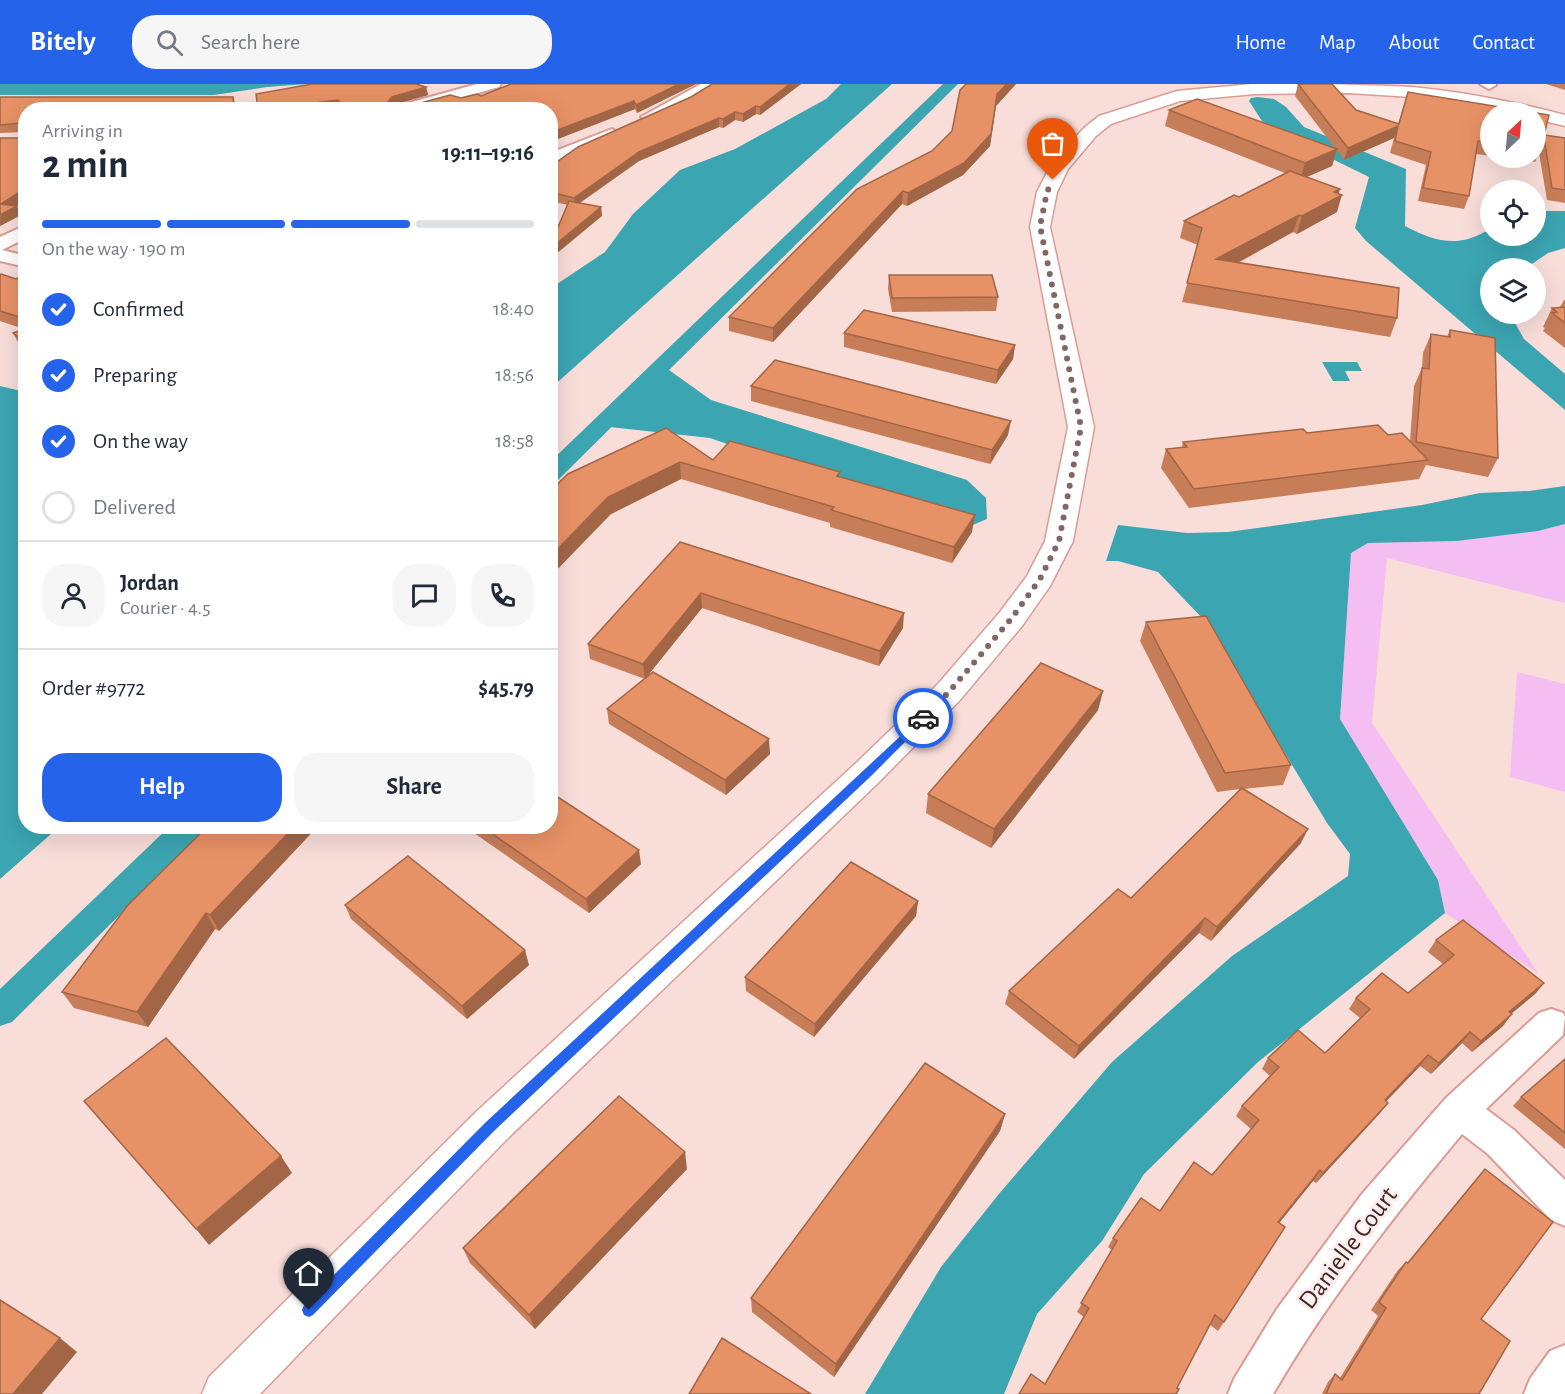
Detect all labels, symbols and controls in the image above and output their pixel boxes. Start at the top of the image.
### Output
search box [132,15,552,69]
icon: search [153,26,186,59]
text: Bitely [30,28,96,56]
text: Search here [201,31,300,53]
text: Home [1235,32,1286,53]
text: Map [1319,32,1356,53]
text: About [1389,32,1439,53]
text: Contact [1472,32,1535,53]
north arrow [1480,102,1546,168]
map controls [1480,102,1546,324]
pin [1027,118,1078,180]
text: Arriving in [42,121,123,141]
icon: bag [1036,127,1069,160]
text: 19:11–19:16 [442,142,534,164]
text: 2 min [42,146,129,185]
button: locate [1480,180,1546,246]
text: On the way · 190 m [42,239,186,259]
button: layers [1480,258,1546,324]
icon: check [42,293,75,326]
text: Confirmed [93,298,184,320]
text: 18:40 [493,299,534,319]
icon: check [42,359,75,392]
text: Preparing [93,364,177,386]
text: 18:56 [495,365,534,385]
icon: check [42,425,75,458]
text: On the way [93,430,188,452]
text: 18:58 [495,431,534,451]
text: Delivered [93,496,176,518]
button: person [42,564,105,627]
button: chat [393,564,456,627]
button: phone [471,564,534,627]
text: Jordan [120,572,179,594]
text: Courier · 4.5 [120,598,211,618]
text: Order #9772 [42,677,145,699]
text: $45.79 [478,677,534,699]
courier [893,688,953,748]
icon: car [907,702,940,735]
button: Help [42,753,282,822]
button: Share [294,753,534,822]
street label: Danielle Court [1294,1182,1402,1314]
pin [283,1248,334,1310]
icon: home [292,1257,325,1290]

